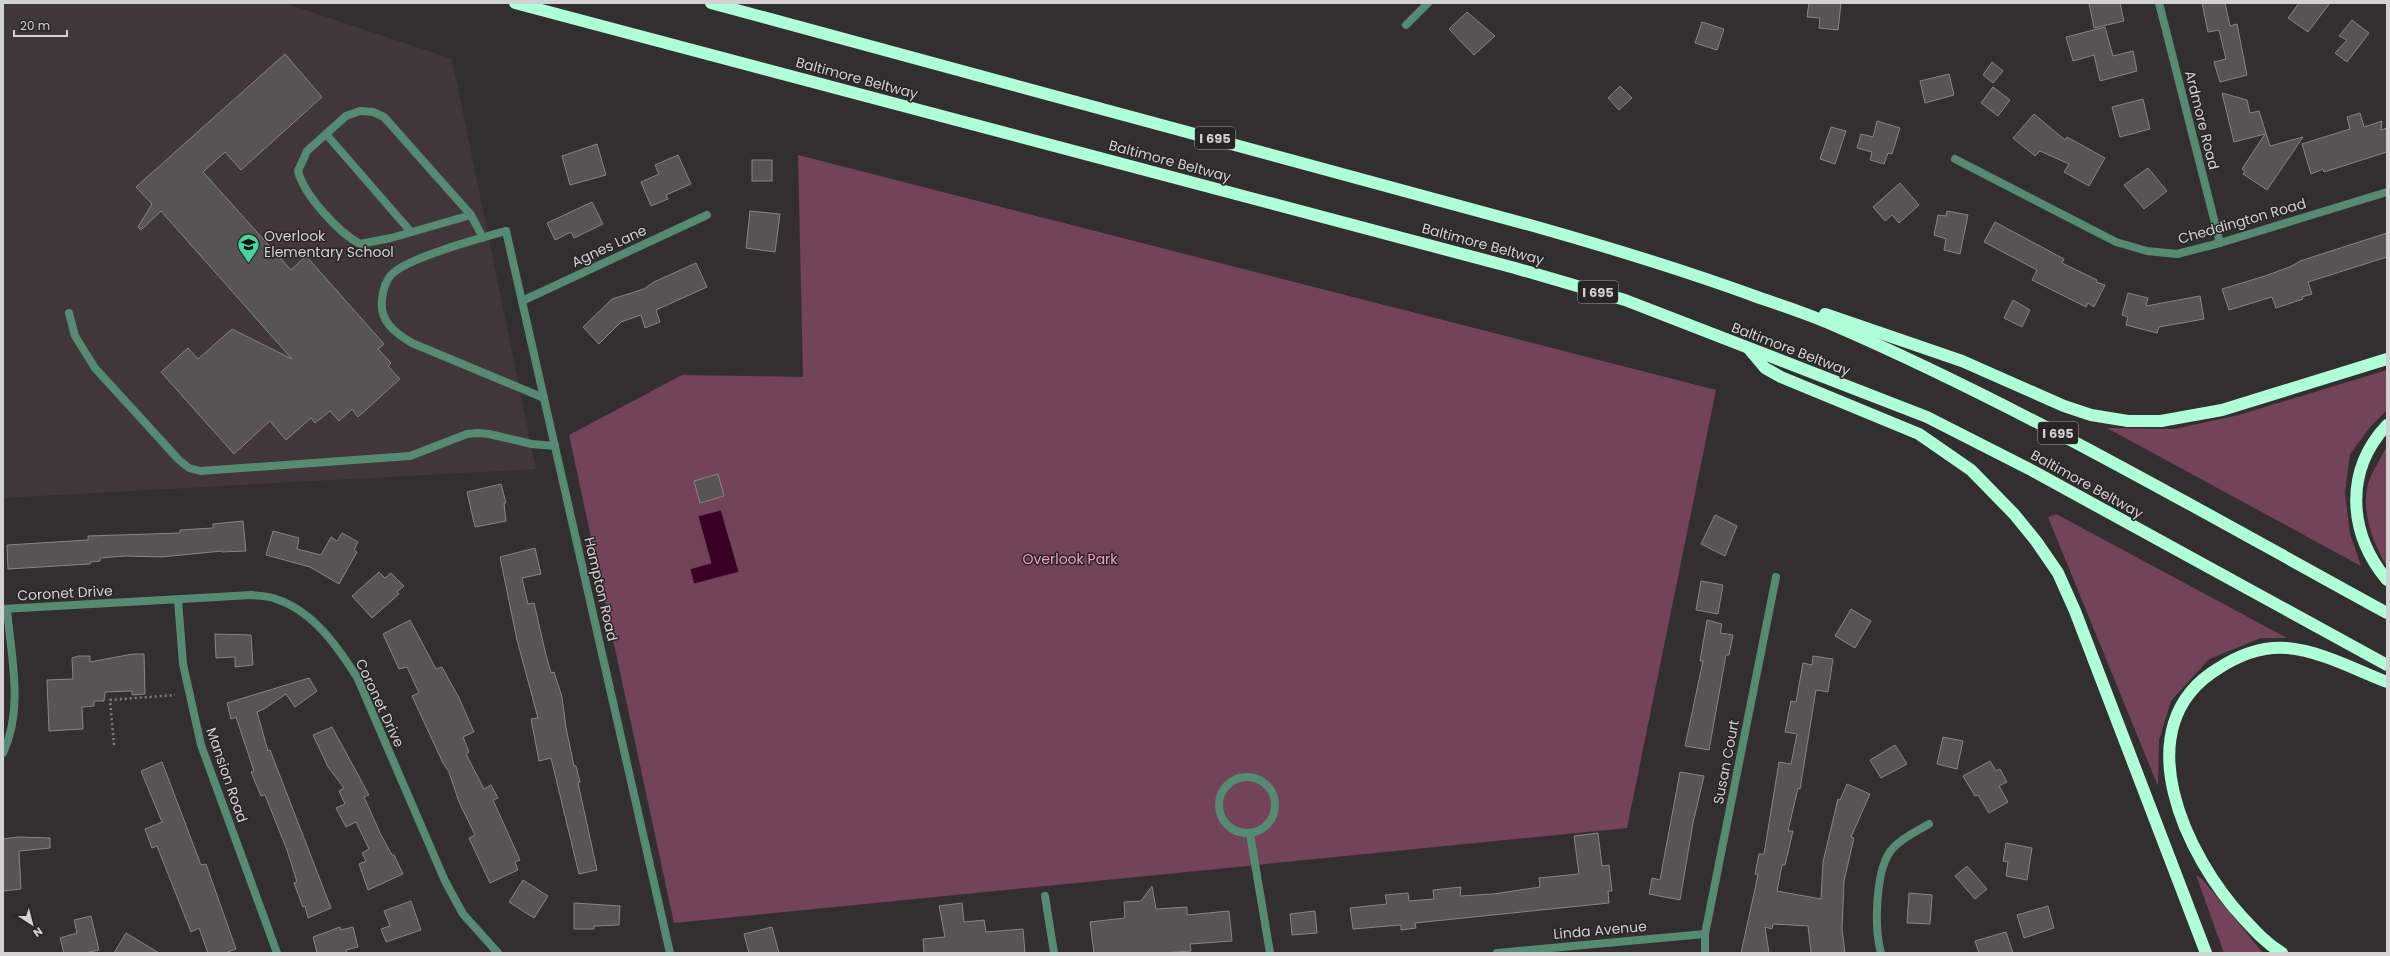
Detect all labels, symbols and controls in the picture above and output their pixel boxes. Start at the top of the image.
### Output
scale bar [14,12,67,38]
text: 20 m [20,17,50,34]
street label: Baltimore Beltway [794,52,920,104]
street label: Ardmore Road [2180,68,2224,172]
road number: I 695 [1195,127,1235,149]
street label: Baltimore Beltway [1107,135,1233,187]
street label: Cheddington Road [2176,193,2308,249]
street label: Baltimore Beltway [1420,218,1546,270]
street label: Agnes Lane [568,220,650,272]
place label: Overlook Elementary School [264,226,394,262]
school or university icon: Overlook Elementary School [235,231,261,264]
road number: I 695 [1578,281,1618,303]
street label: Baltimore Beltway [1729,317,1853,381]
road number: I 695 [2038,422,2078,444]
street label: Baltimore Beltway [2027,445,2147,523]
street label: Hampton Road [579,535,623,643]
park label: Overlook Park [1022,549,1118,569]
street label: Coronet Drive [17,580,114,605]
street label: Coronet Drive [351,655,409,751]
street label: Susan Court [1708,718,1744,806]
street label: Mansion Road [201,725,253,825]
north arrow [12,904,52,944]
street label: Linda Avenue [1552,916,1648,944]
text: N [30,923,46,941]

